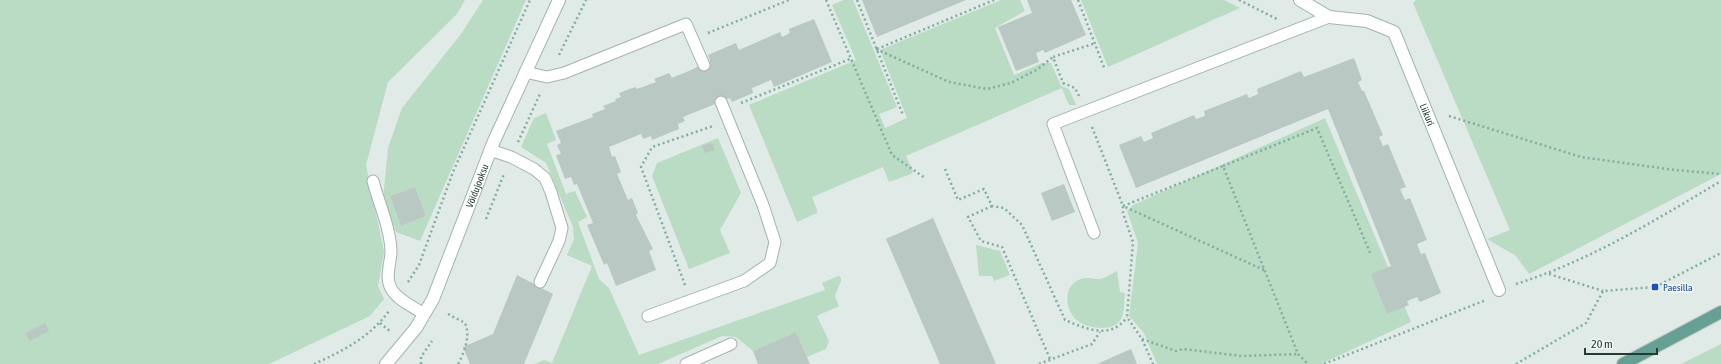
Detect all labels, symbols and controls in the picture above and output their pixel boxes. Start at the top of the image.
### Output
street label: Liikuri [1418,102,1437,127]
street label: Võidujooksu [463,162,490,209]
marker: Paesilla [1650,282,1660,292]
place label: Paesilla [1663,282,1693,293]
scale bar [1585,330,1657,356]
text: 20 m [1591,337,1613,351]

